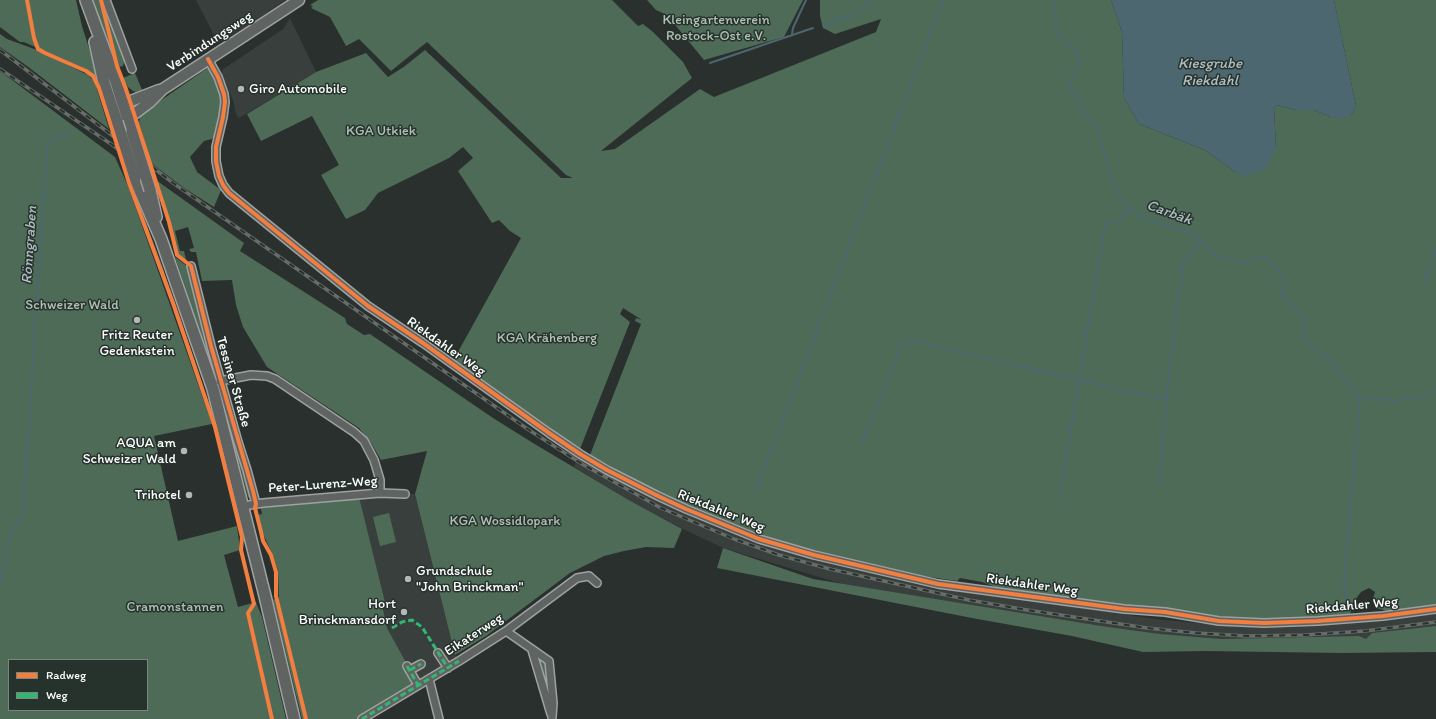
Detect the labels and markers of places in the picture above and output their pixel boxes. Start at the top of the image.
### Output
place label: Giro Automobile [249,81,347,97]
marker: Giro Automobile [236,84,246,94]
marker: Fritz Reuter Gedenkstein [132,315,142,325]
place label: Fritz Reuter Gedenkstein [99,327,175,360]
place label: AQUA am Schweizer Wald [83,435,176,468]
marker: AQUA am Schweizer Wald [179,446,189,456]
place label: Trihotel [135,487,181,503]
marker: Trihotel [184,490,194,500]
place label: Grundschule "John Brinckman" [416,563,524,596]
marker: Grundschule "John Brinckman" [403,574,413,584]
place label: Hort Brinckmansdorf [299,596,396,628]
marker: Hort Brinckmansdorf [399,607,409,617]

